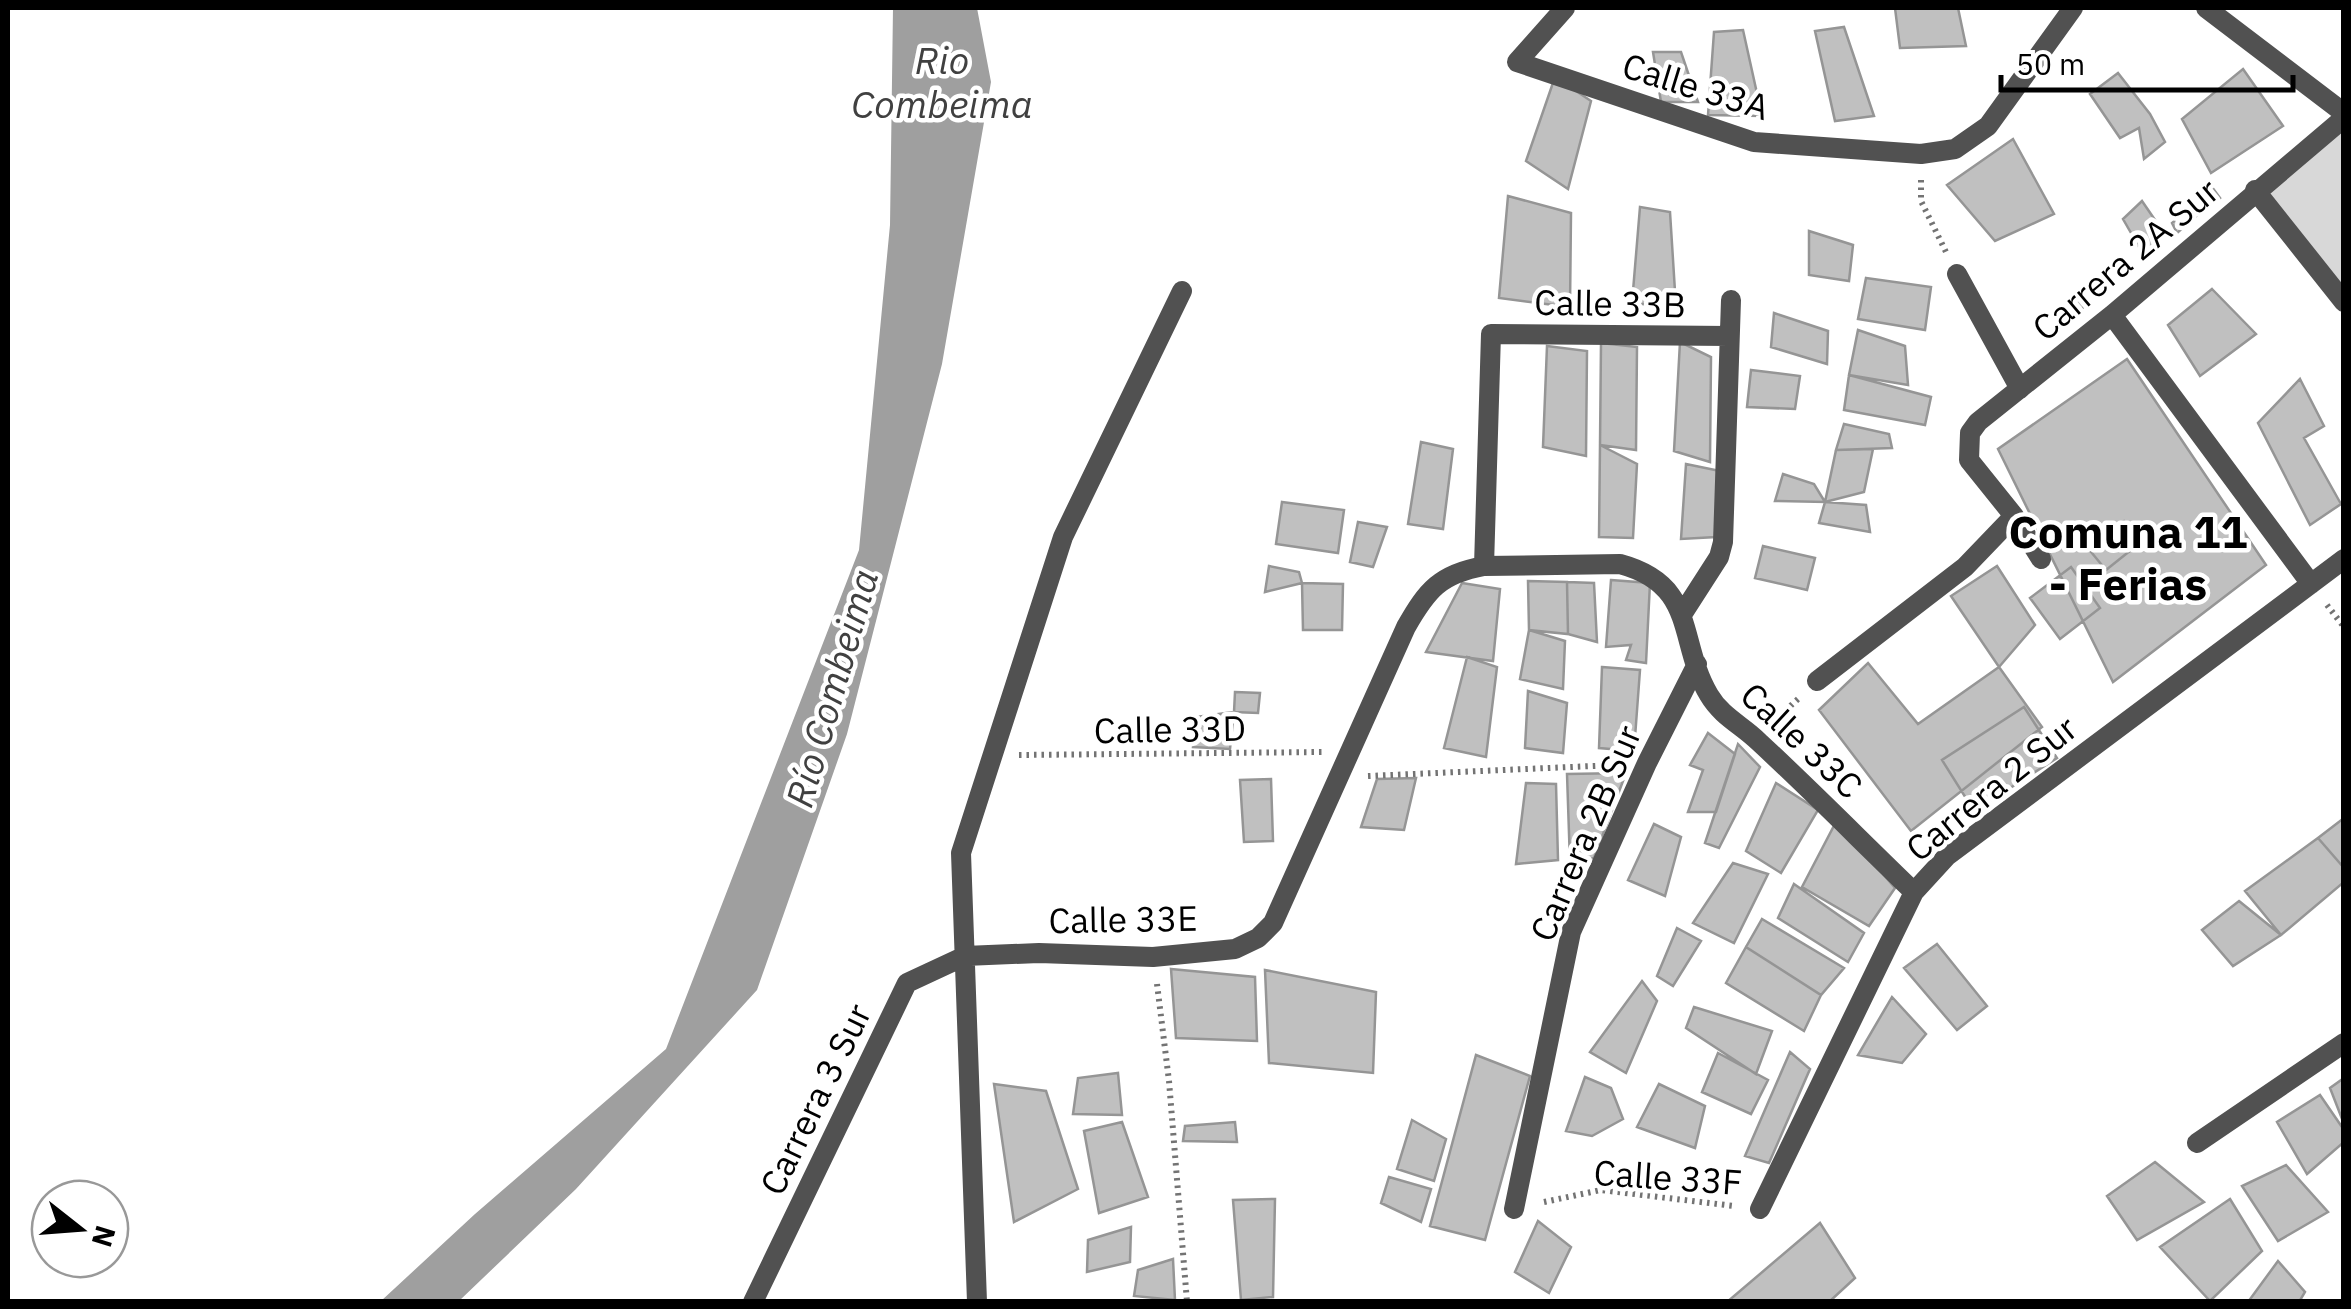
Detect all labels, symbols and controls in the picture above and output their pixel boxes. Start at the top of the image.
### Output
scale bar [2001,30,2294,92]
water label: Rio Combeima [851,35,1033,128]
street label: Calle 33A [1617,42,1775,130]
text: 50 m [2016,44,2085,83]
street label: Carrera 2A Sur [2022,168,2228,350]
street label: Calle 33B [1534,279,1686,327]
district label: Comuna 11 - Ferias [2009,502,2247,612]
water label: Río Combeima [774,563,888,813]
street label: Calle 33C [1731,672,1873,808]
street label: Calle 33D [1093,705,1247,753]
street label: Carrera 2 Sur [1896,705,2086,871]
street label: Carrera 2B Sur [1519,718,1651,948]
street label: Calle 33E [1048,895,1198,943]
street label: Carrera 3 Sur [749,996,881,1202]
street label: Calle 33F [1592,1149,1744,1205]
north arrow [30,1179,130,1279]
text: N [84,1221,125,1252]

